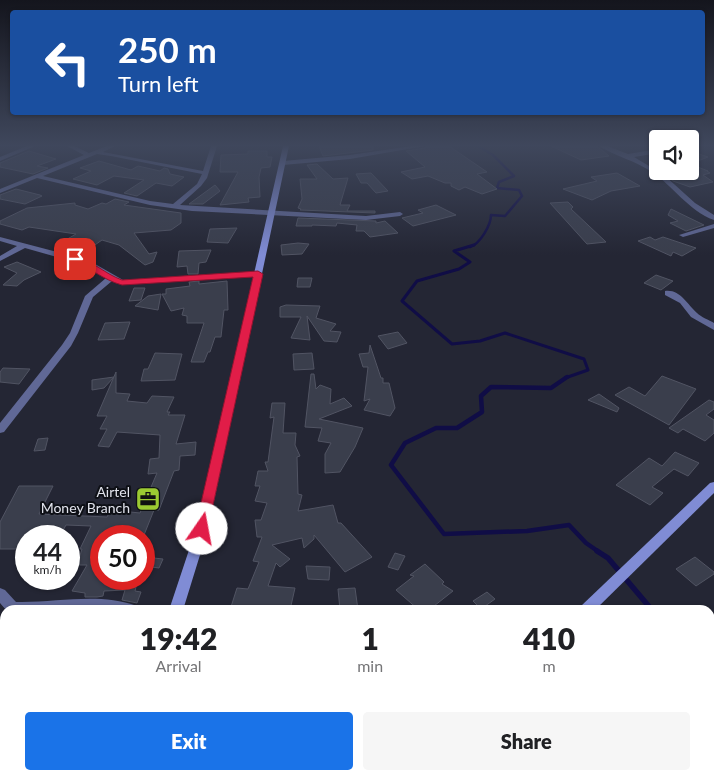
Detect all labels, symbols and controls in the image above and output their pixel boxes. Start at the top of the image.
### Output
text: 250 m [118,28,217,70]
icon: left [35,30,100,95]
text: Turn left [118,70,199,97]
map controls [649,130,699,180]
button: sound [649,130,699,180]
pin [54,238,96,280]
icon: arrive [61,245,89,273]
place label: Airtel Money Branch [41,483,130,516]
office icon: Airtel Money Branch [135,486,161,512]
position arrow [175,502,227,554]
speed limit sign: 50 [90,525,155,590]
text: 44 [33,536,62,566]
text: km/h [33,562,62,577]
text: 19:42 [140,620,217,656]
text: 1 [361,620,379,656]
text: 410 [523,620,575,656]
text: Arrival [156,656,202,675]
text: min [357,656,383,675]
text: m [542,656,556,675]
button: Exit [25,712,353,770]
button: Share [363,712,690,770]

